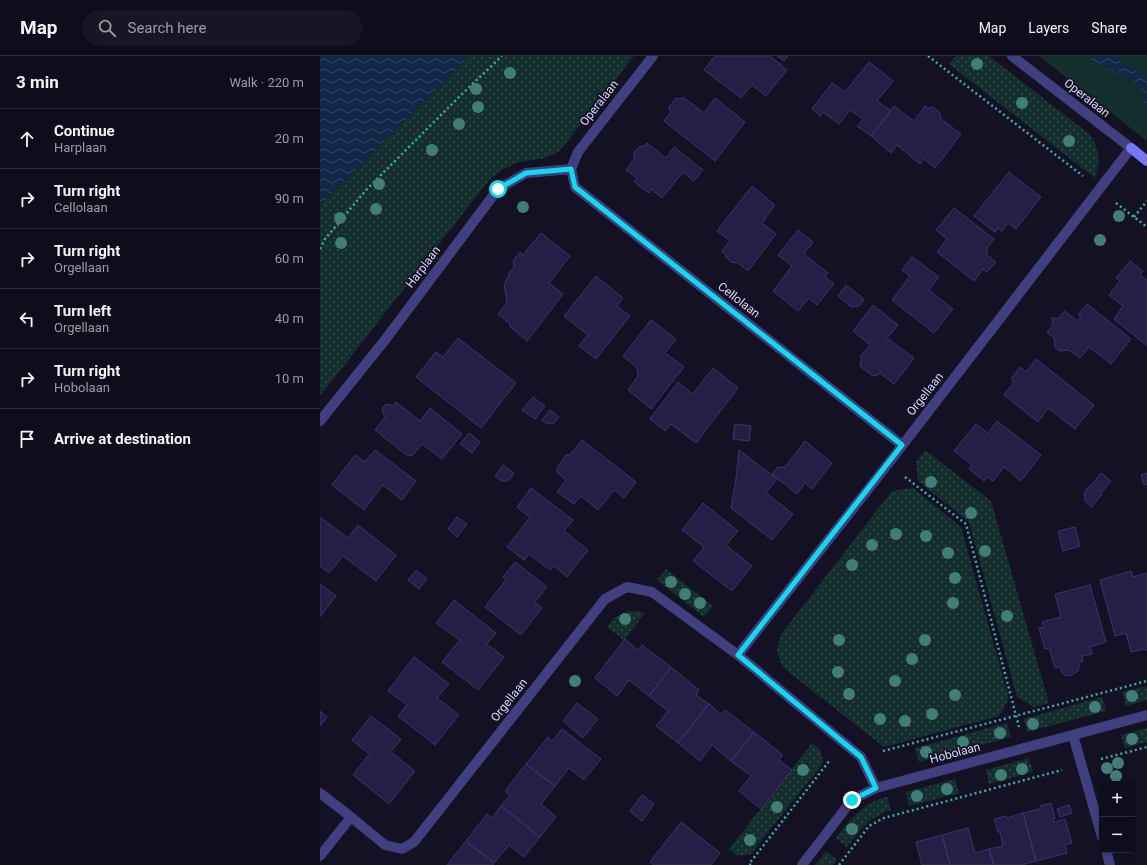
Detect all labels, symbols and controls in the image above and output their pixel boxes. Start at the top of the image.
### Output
search box [82,10,362,46]
text: Map [20,16,58,39]
icon: search [96,17,118,39]
text: Search here [128,19,206,37]
text: Map [979,20,1006,36]
text: Layers [1028,20,1069,36]
text: Share [1091,20,1127,36]
text: 3 min [16,72,59,92]
text: Walk · 220 m [229,75,304,90]
street label: Operalaan [1061,76,1113,120]
street label: Operalaan [577,77,621,129]
text: Continue [54,122,115,140]
icon: ahead [16,128,38,150]
text: 20 m [275,131,304,146]
text: Harplaan [54,140,107,155]
route start [489,180,507,198]
text: Turn right [54,182,120,200]
icon: right [16,188,38,210]
text: 90 m [275,191,304,206]
text: Cellolaan [54,200,108,215]
text: Turn right [54,242,120,260]
street label: Harplaan [403,243,443,291]
icon: right [16,248,38,270]
text: 60 m [275,251,304,266]
text: Orgellaan [54,260,109,275]
street label: Cellolaan [715,279,763,321]
text: Turn left [54,302,111,320]
icon: left [16,308,38,330]
text: 40 m [275,311,304,326]
text: Orgellaan [54,320,109,335]
text: Turn right [54,362,120,380]
icon: right [16,368,38,390]
street label: Orgellaan [904,370,946,418]
text: 10 m [275,371,304,386]
text: Hobolaan [54,380,110,395]
icon: arrive [16,428,38,450]
text: Arrive at destination [54,430,191,448]
street label: Orgellaan [488,676,530,724]
street label: Hobolaan [928,740,982,766]
map controls [1099,781,1135,853]
button: + [1099,781,1135,817]
route end [843,791,861,809]
button: − [1099,817,1135,853]

